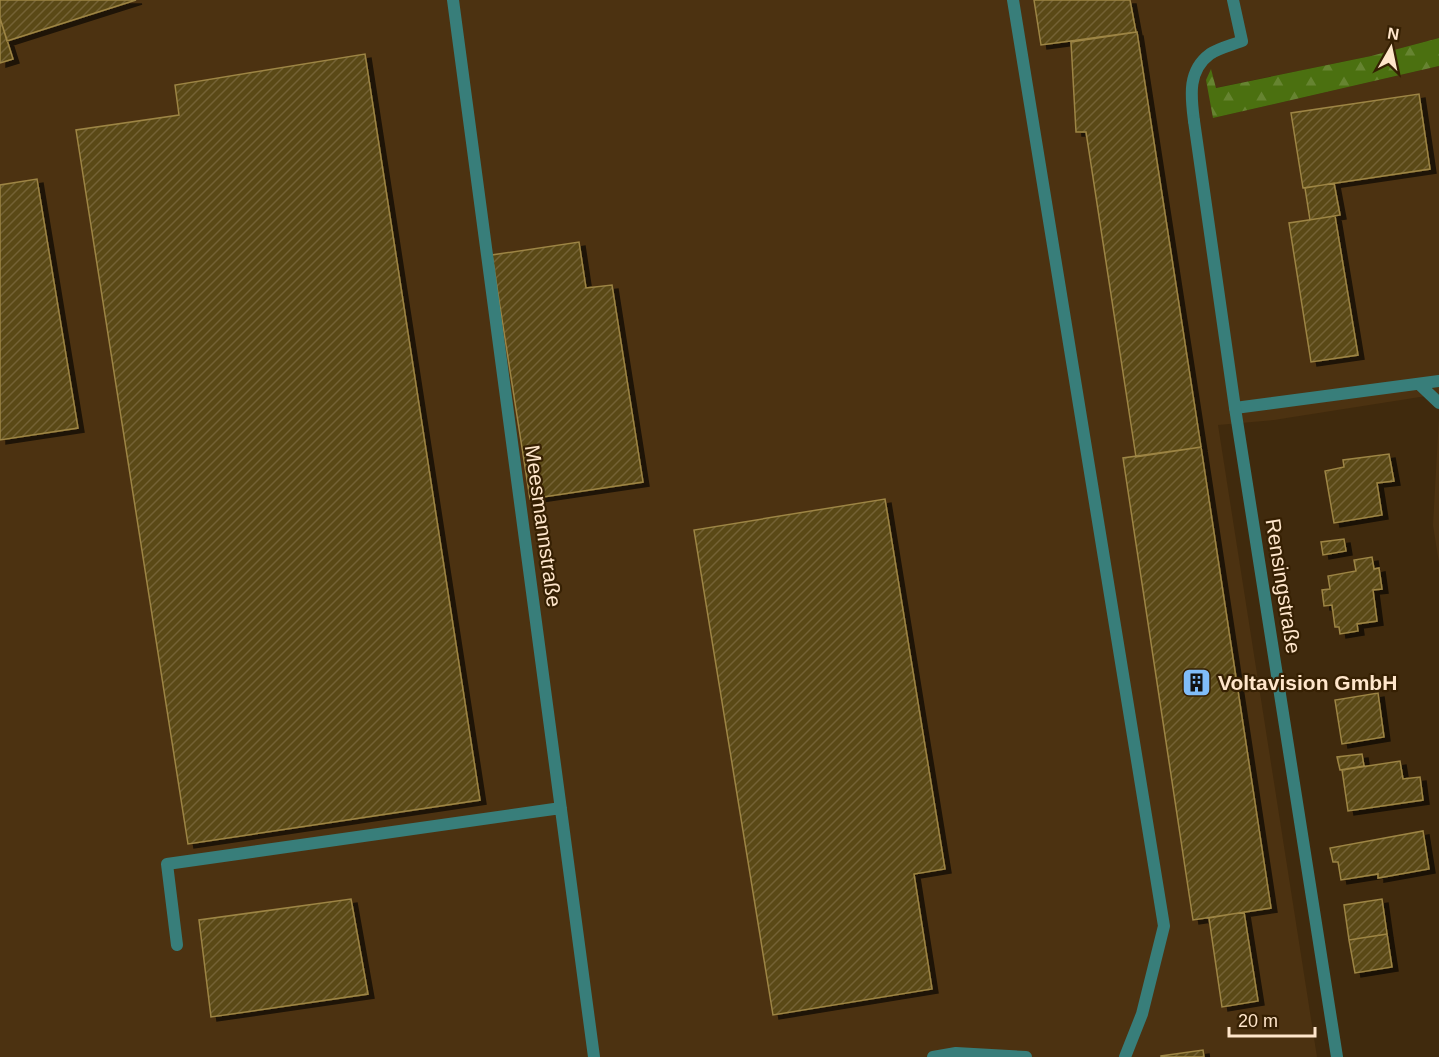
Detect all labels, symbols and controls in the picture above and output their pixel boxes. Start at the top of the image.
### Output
north arrow [1361,18,1421,78]
text: N [1386,24,1400,43]
street label: Meesmannstraße [521,443,566,608]
street label: Rensingstraße [1261,517,1306,655]
building icon: Voltavision GmbH [1181,667,1213,699]
place label: Voltavision GmbH [1218,671,1397,694]
scale bar [1229,1000,1314,1038]
text: 20 m [1238,1011,1278,1031]

